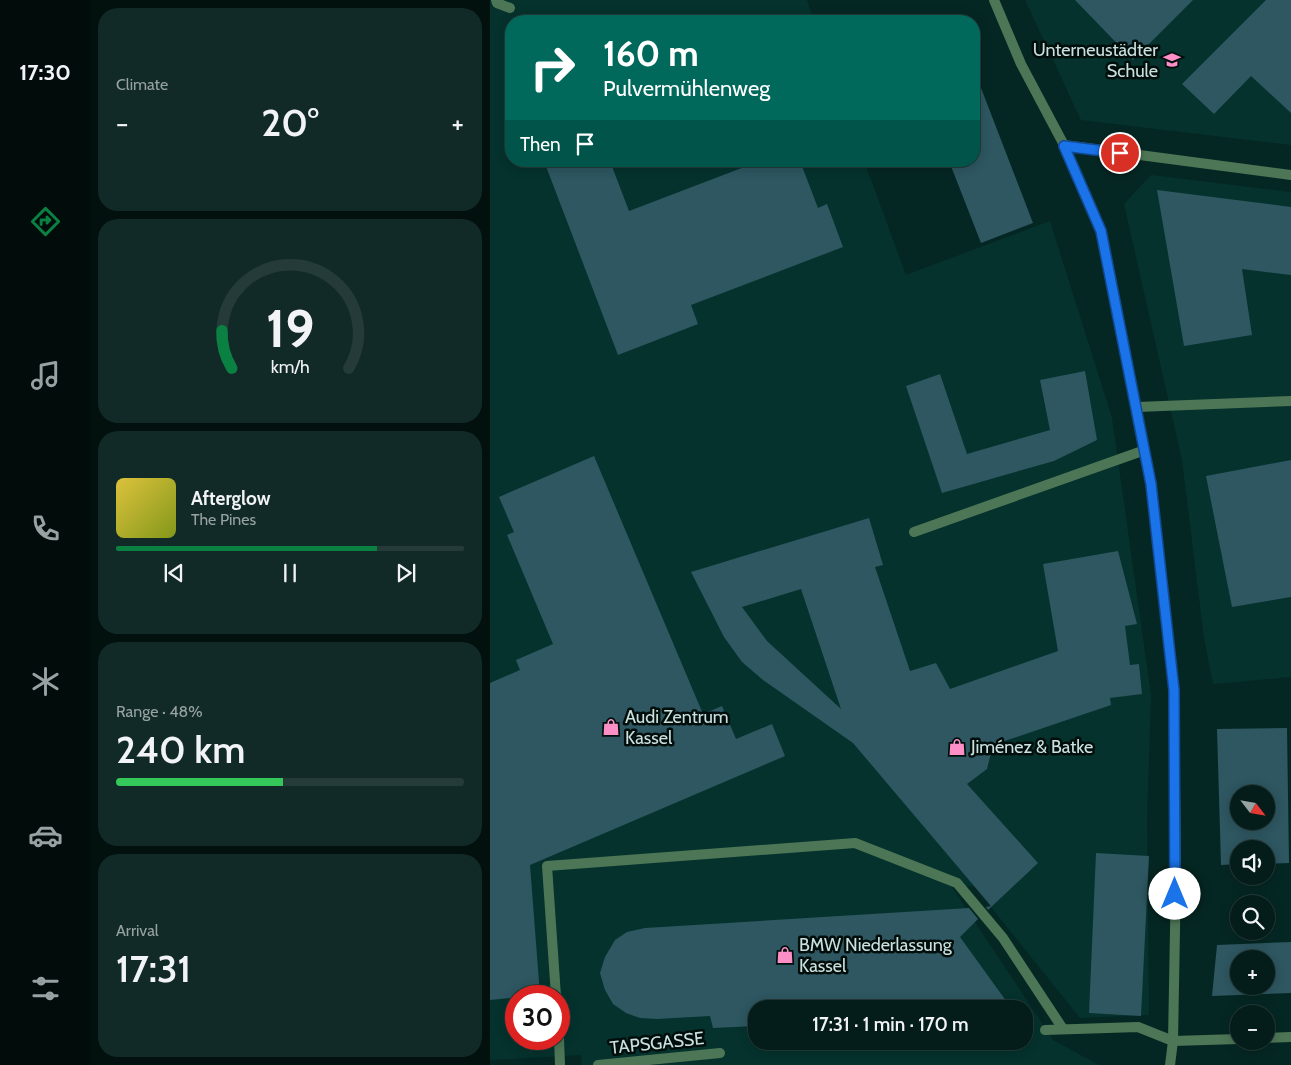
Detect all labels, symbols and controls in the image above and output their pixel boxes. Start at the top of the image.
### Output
text: 160 m [603,32,699,75]
icon: right [520,35,585,100]
place label: Unterneustädter Schule [1033,39,1158,82]
school or university icon: Unterneustädter Schule [1162,50,1182,70]
text: 17:30 [19,59,71,86]
text: Climate [116,75,168,94]
text: Pulvermühlenweg [603,75,770,102]
text: 20° [261,99,319,146]
text: − [116,106,128,140]
text: + [452,106,464,140]
icon: arrive [571,130,599,158]
pin [1099,132,1141,174]
text: Then [520,133,561,156]
icon: arrive [1106,139,1134,167]
icon: directions [28,204,63,239]
text: 19 [266,297,314,360]
text: km/h [270,356,310,377]
icon: music [28,358,63,393]
text: Afterglow [191,487,271,510]
text: The Pines [191,510,256,529]
icon: phone [28,511,63,546]
icon: previous [160,559,188,587]
icon: pause [276,559,304,587]
icon: next [392,559,420,587]
icon: climate [28,664,63,699]
text: Range · 48% [116,702,203,721]
place label: Audi Zentrum Kassel [625,706,729,749]
shop icon: Audi Zentrum Kassel [601,717,621,737]
text: 240 km [116,726,245,773]
place label: Jiménez & Batke [970,736,1093,758]
shop icon: Jiménez & Batke [947,737,967,757]
north arrow [1230,785,1275,830]
map controls [1230,785,1275,1050]
icon: car [28,818,63,853]
button: sound [1230,840,1275,885]
position arrow [1148,867,1200,919]
button: search [1230,895,1275,940]
text: Arrival [116,921,159,940]
place label: BMW Niederlassung Kassel [799,934,953,977]
text: 17:31 [116,945,191,992]
shop icon: BMW Niederlassung Kassel [775,945,795,965]
button: + [1230,950,1275,995]
icon: filters [28,971,63,1006]
speed limit sign: 30 [505,985,570,1050]
button: − [1230,1005,1275,1050]
text: 17:31 · 1 min · 170 m [812,1013,969,1036]
street label: TAPSGASSE [609,1027,705,1059]

